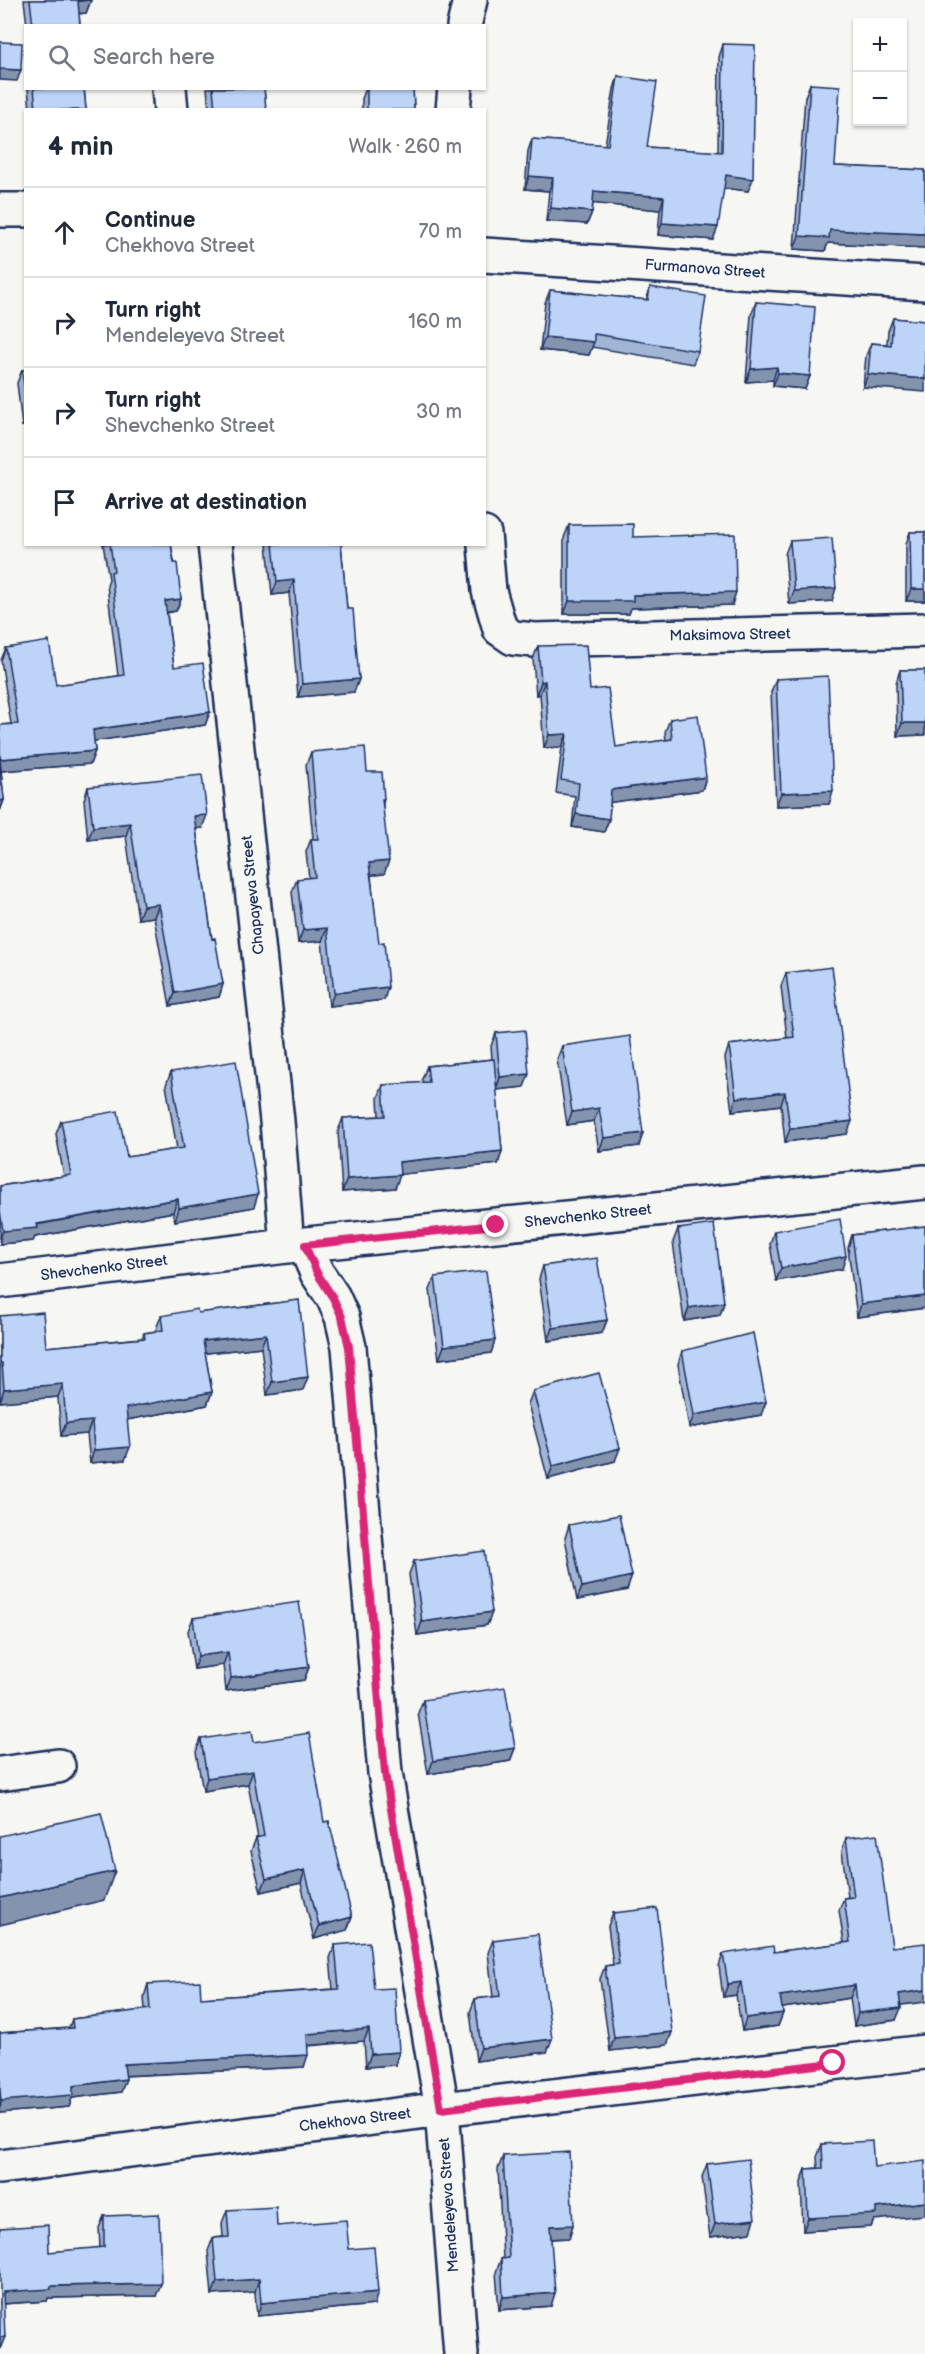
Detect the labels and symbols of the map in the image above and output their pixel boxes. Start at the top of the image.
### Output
street label: Furmanova Street [644,255,766,283]
street label: Maksimova Street [669,624,791,646]
street label: Chapayeva Street [237,834,269,956]
street label: Shevchenko Street [524,1200,653,1232]
route end [482,1211,508,1237]
street label: Shevchenko Street [40,1251,169,1285]
route start [819,2049,845,2075]
street label: Chekhova Street [298,2104,412,2136]
street label: Mendeleyeva Street [435,2137,463,2273]

